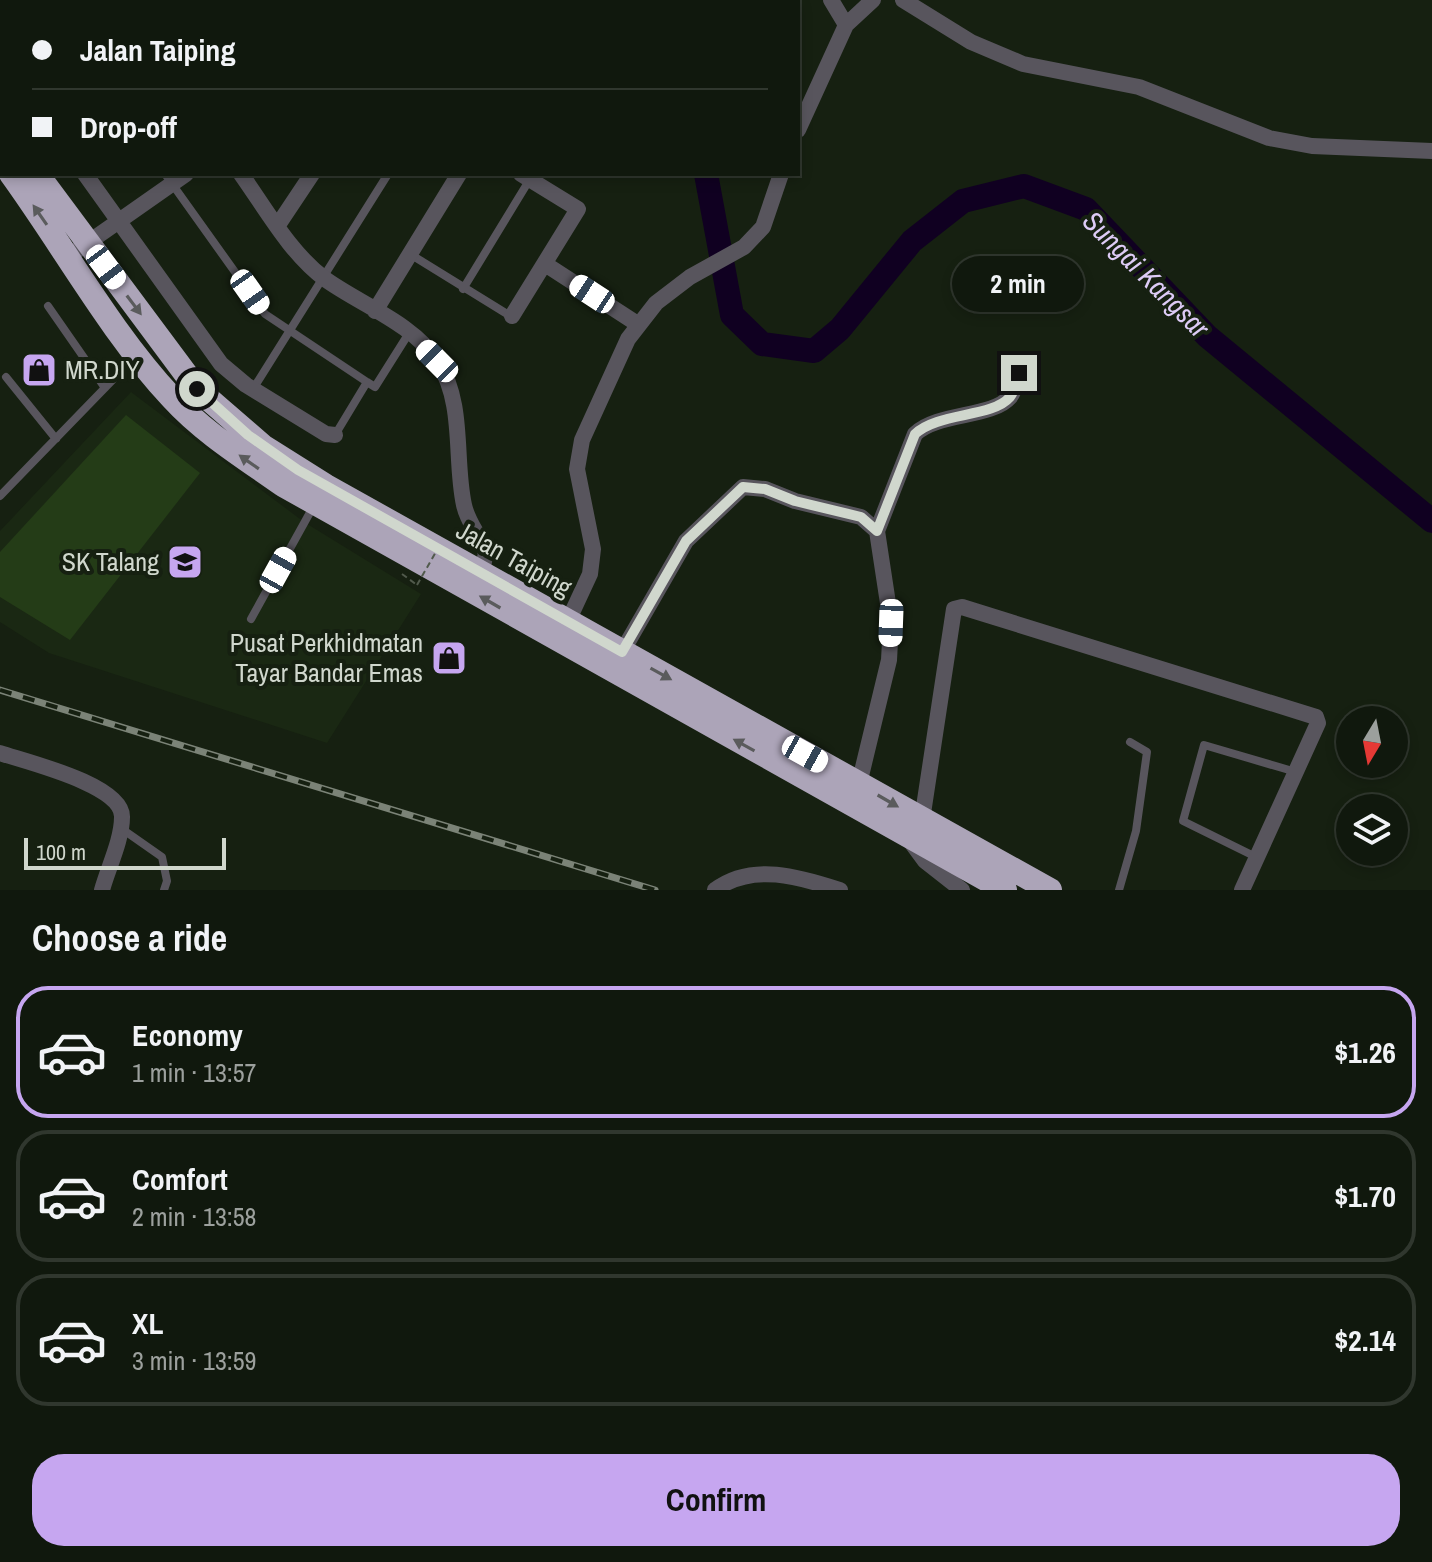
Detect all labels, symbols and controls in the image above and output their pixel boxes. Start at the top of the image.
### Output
text: Jalan Taiping [80,30,235,70]
text: Drop-off [80,107,177,147]
water label: Sungai Kangsar [1074,202,1219,347]
one-way arrow [33,204,48,225]
car [82,241,130,293]
callout: 2 min [953,257,1085,313]
car [226,265,274,319]
text: 2 min [990,266,1046,301]
car [565,271,619,317]
one-way arrow [126,295,142,316]
car [412,336,462,386]
shop icon: MR.DIY [20,351,58,389]
place label: MR.DIY [65,352,140,387]
route end [1001,355,1037,391]
route start [179,371,215,407]
one-way arrow [239,455,260,470]
street label: Jalan Taiping [450,512,578,605]
school or university icon: SK Talang [166,543,204,581]
car [256,543,300,597]
place label: SK Talang [62,544,159,579]
one-way arrow [479,595,501,609]
car [878,599,904,647]
place label: Pusat Perkhidmatan Tayar Bandar Emas [230,625,423,690]
shop icon: Pusat Perkhidmatan Tayar Bandar Emas [430,639,468,677]
one-way arrow [649,667,672,681]
north arrow [1336,706,1408,778]
map controls [1336,706,1408,866]
car [778,732,832,776]
one-way arrow [732,738,755,751]
one-way arrow [877,794,899,808]
button: layers [1336,794,1408,866]
scale bar [24,834,226,870]
text: 100 m [36,837,86,867]
text: Choose a ride [32,914,227,962]
text: Economy [132,1015,243,1055]
icon: car [36,1016,108,1088]
text: $1.26 [1334,1032,1396,1072]
text: 1 min · 13:57 [132,1055,256,1090]
text: Comfort [132,1159,228,1199]
icon: car [36,1160,108,1232]
text: $1.70 [1334,1176,1396,1216]
text: 2 min · 13:58 [132,1199,256,1234]
text: XL [132,1303,163,1343]
icon: car [36,1304,108,1376]
text: $2.14 [1334,1320,1396,1360]
text: 3 min · 13:59 [132,1343,256,1378]
button: Confirm [32,1454,1400,1546]

